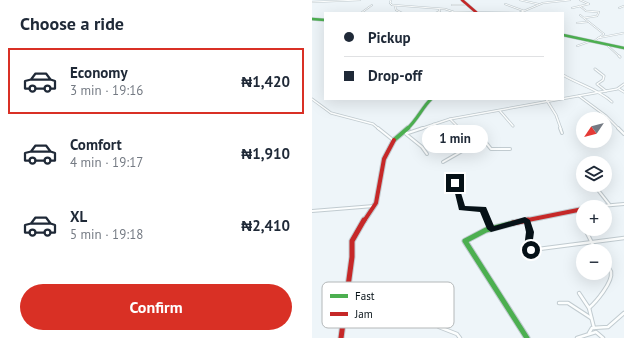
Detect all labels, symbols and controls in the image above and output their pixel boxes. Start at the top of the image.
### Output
text: Choose a ride [20,12,124,35]
text: Pickup [368,28,411,47]
icon: car [22,63,58,99]
text: Economy [70,63,128,82]
text: Drop-off [368,66,422,85]
text: ₦1,420 [241,72,290,91]
text: 3 min · 19:16 [70,82,143,99]
north arrow [576,112,612,148]
map controls [576,112,612,280]
callout: 1 min [422,125,488,153]
text: 1 min [439,130,471,147]
icon: car [22,135,58,171]
text: Comfort [70,135,122,154]
text: ₦1,910 [241,144,290,163]
text: 4 min · 19:17 [70,154,143,171]
button: layers [576,156,612,192]
route end [446,174,464,192]
button: + [576,200,612,236]
icon: car [22,207,58,243]
text: XL [70,207,87,226]
text: ₦2,410 [241,216,290,235]
text: 5 min · 19:18 [70,226,143,243]
route start [522,241,540,259]
button: − [576,244,612,280]
legend [322,282,454,328]
button: Confirm [20,284,292,330]
text: Fast [355,289,375,303]
text: Jam [354,307,373,321]

